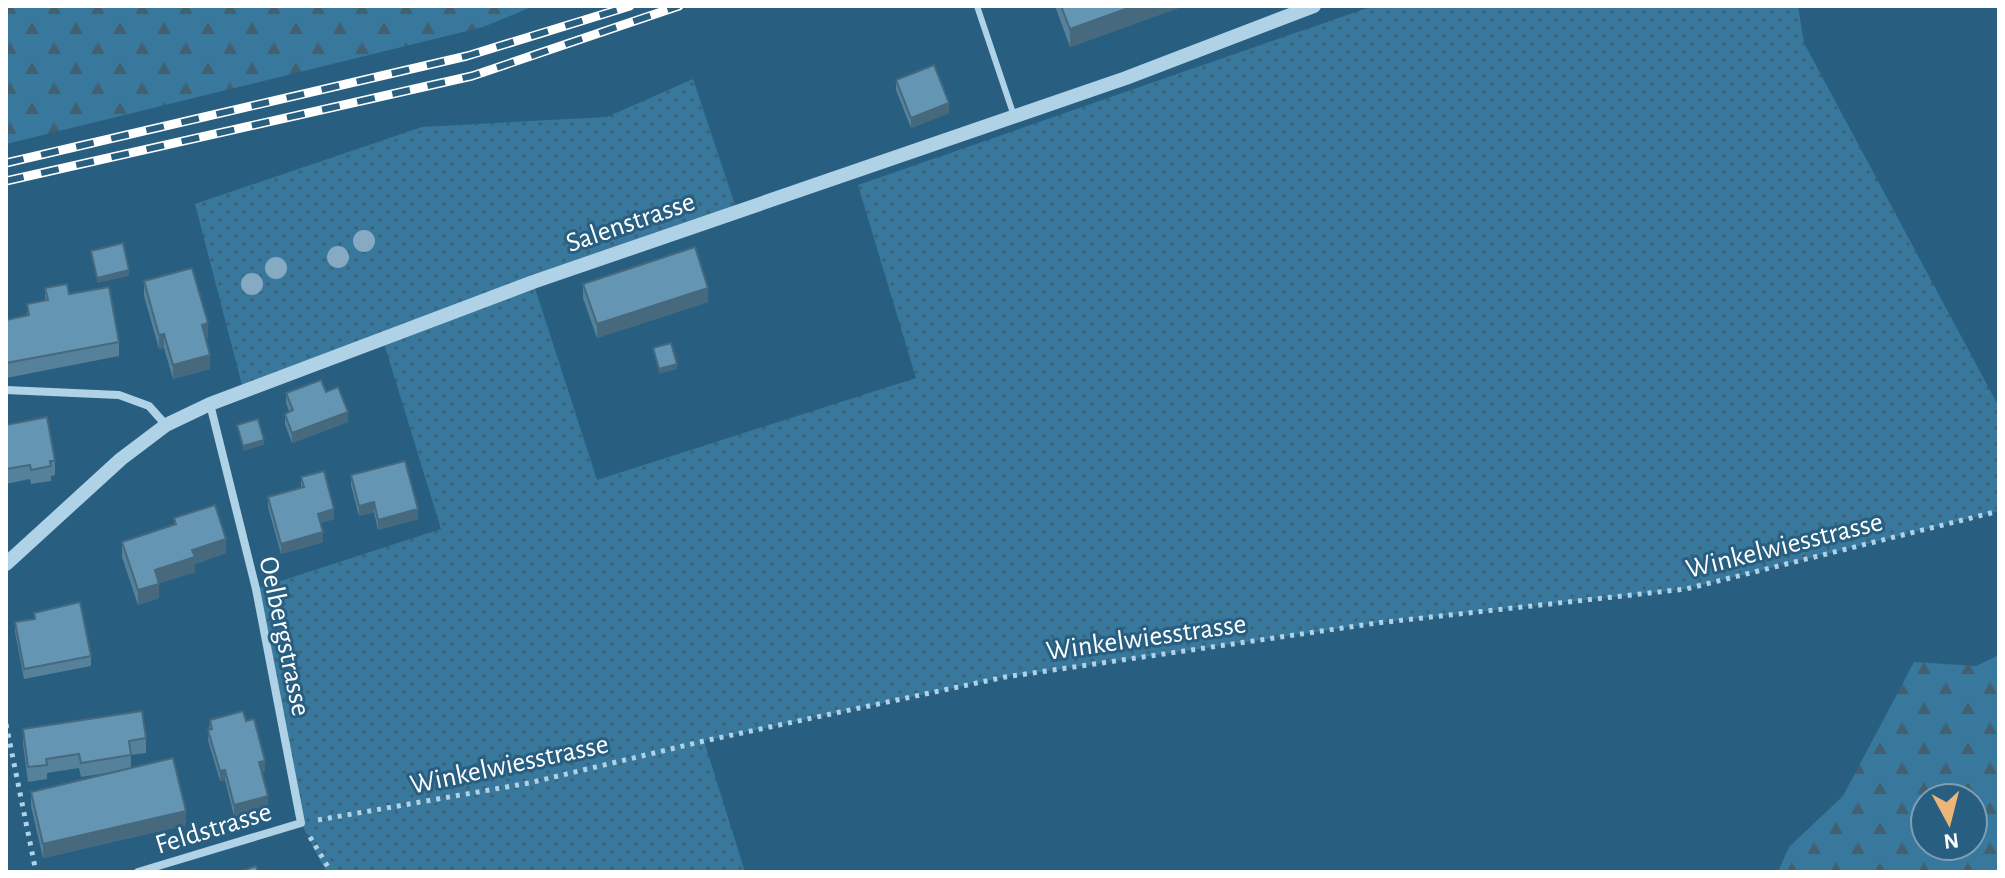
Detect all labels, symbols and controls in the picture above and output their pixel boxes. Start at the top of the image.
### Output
street label: Salenstrasse [563,188,699,258]
street label: Winkelwiesstrasse [1683,508,1886,584]
street label: Oelbergstrasse [253,554,315,719]
street label: Winkelwiesstrasse [1044,610,1248,666]
street label: Winkelwiesstrasse [408,730,611,800]
north arrow [1909,782,1989,862]
street label: Feldstrasse [152,798,275,860]
text: N [1942,829,1960,853]

